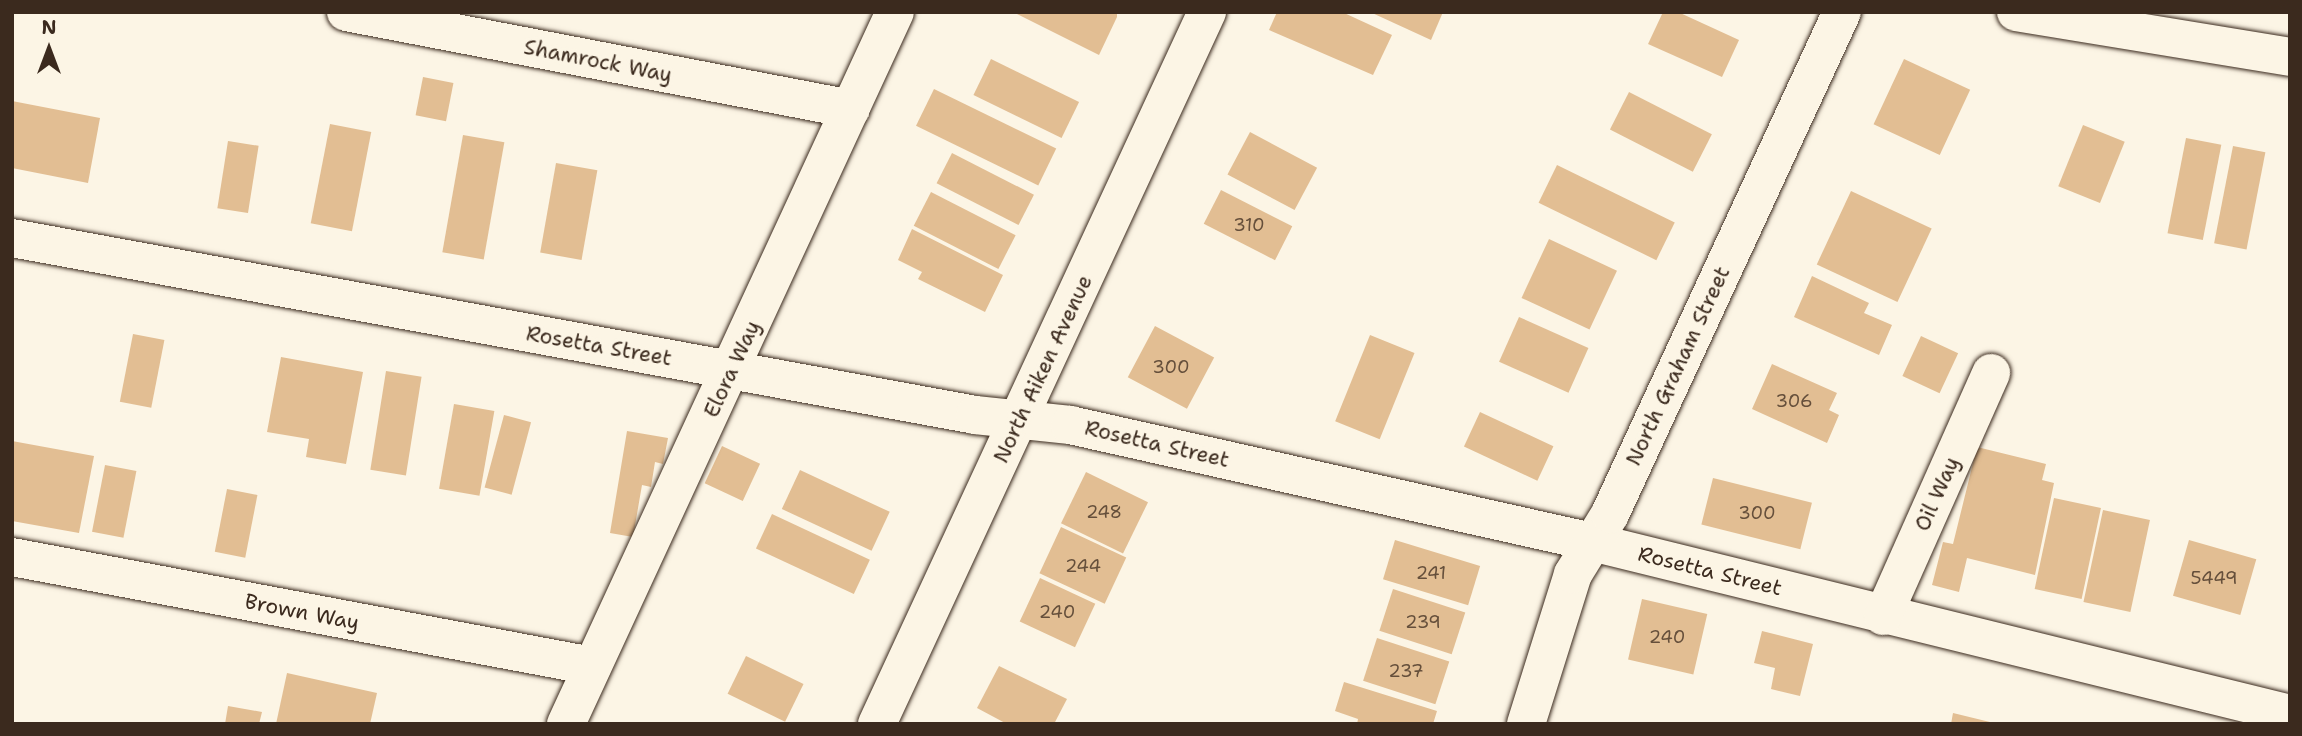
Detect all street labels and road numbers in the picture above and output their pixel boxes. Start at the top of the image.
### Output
street label: Shamrock Way [522,34,674,88]
street label: North Graham Street [1621,262,1735,470]
street label: North Aiken Avenue [988,271,1098,467]
street label: Elora Way [699,316,765,422]
street label: Rosetta Street [524,321,674,371]
street label: Rosetta Street [1082,415,1232,473]
street label: Oil Way [1910,453,1964,535]
street label: Rosetta Street [1635,541,1785,601]
street label: Brown Way [243,589,361,635]

